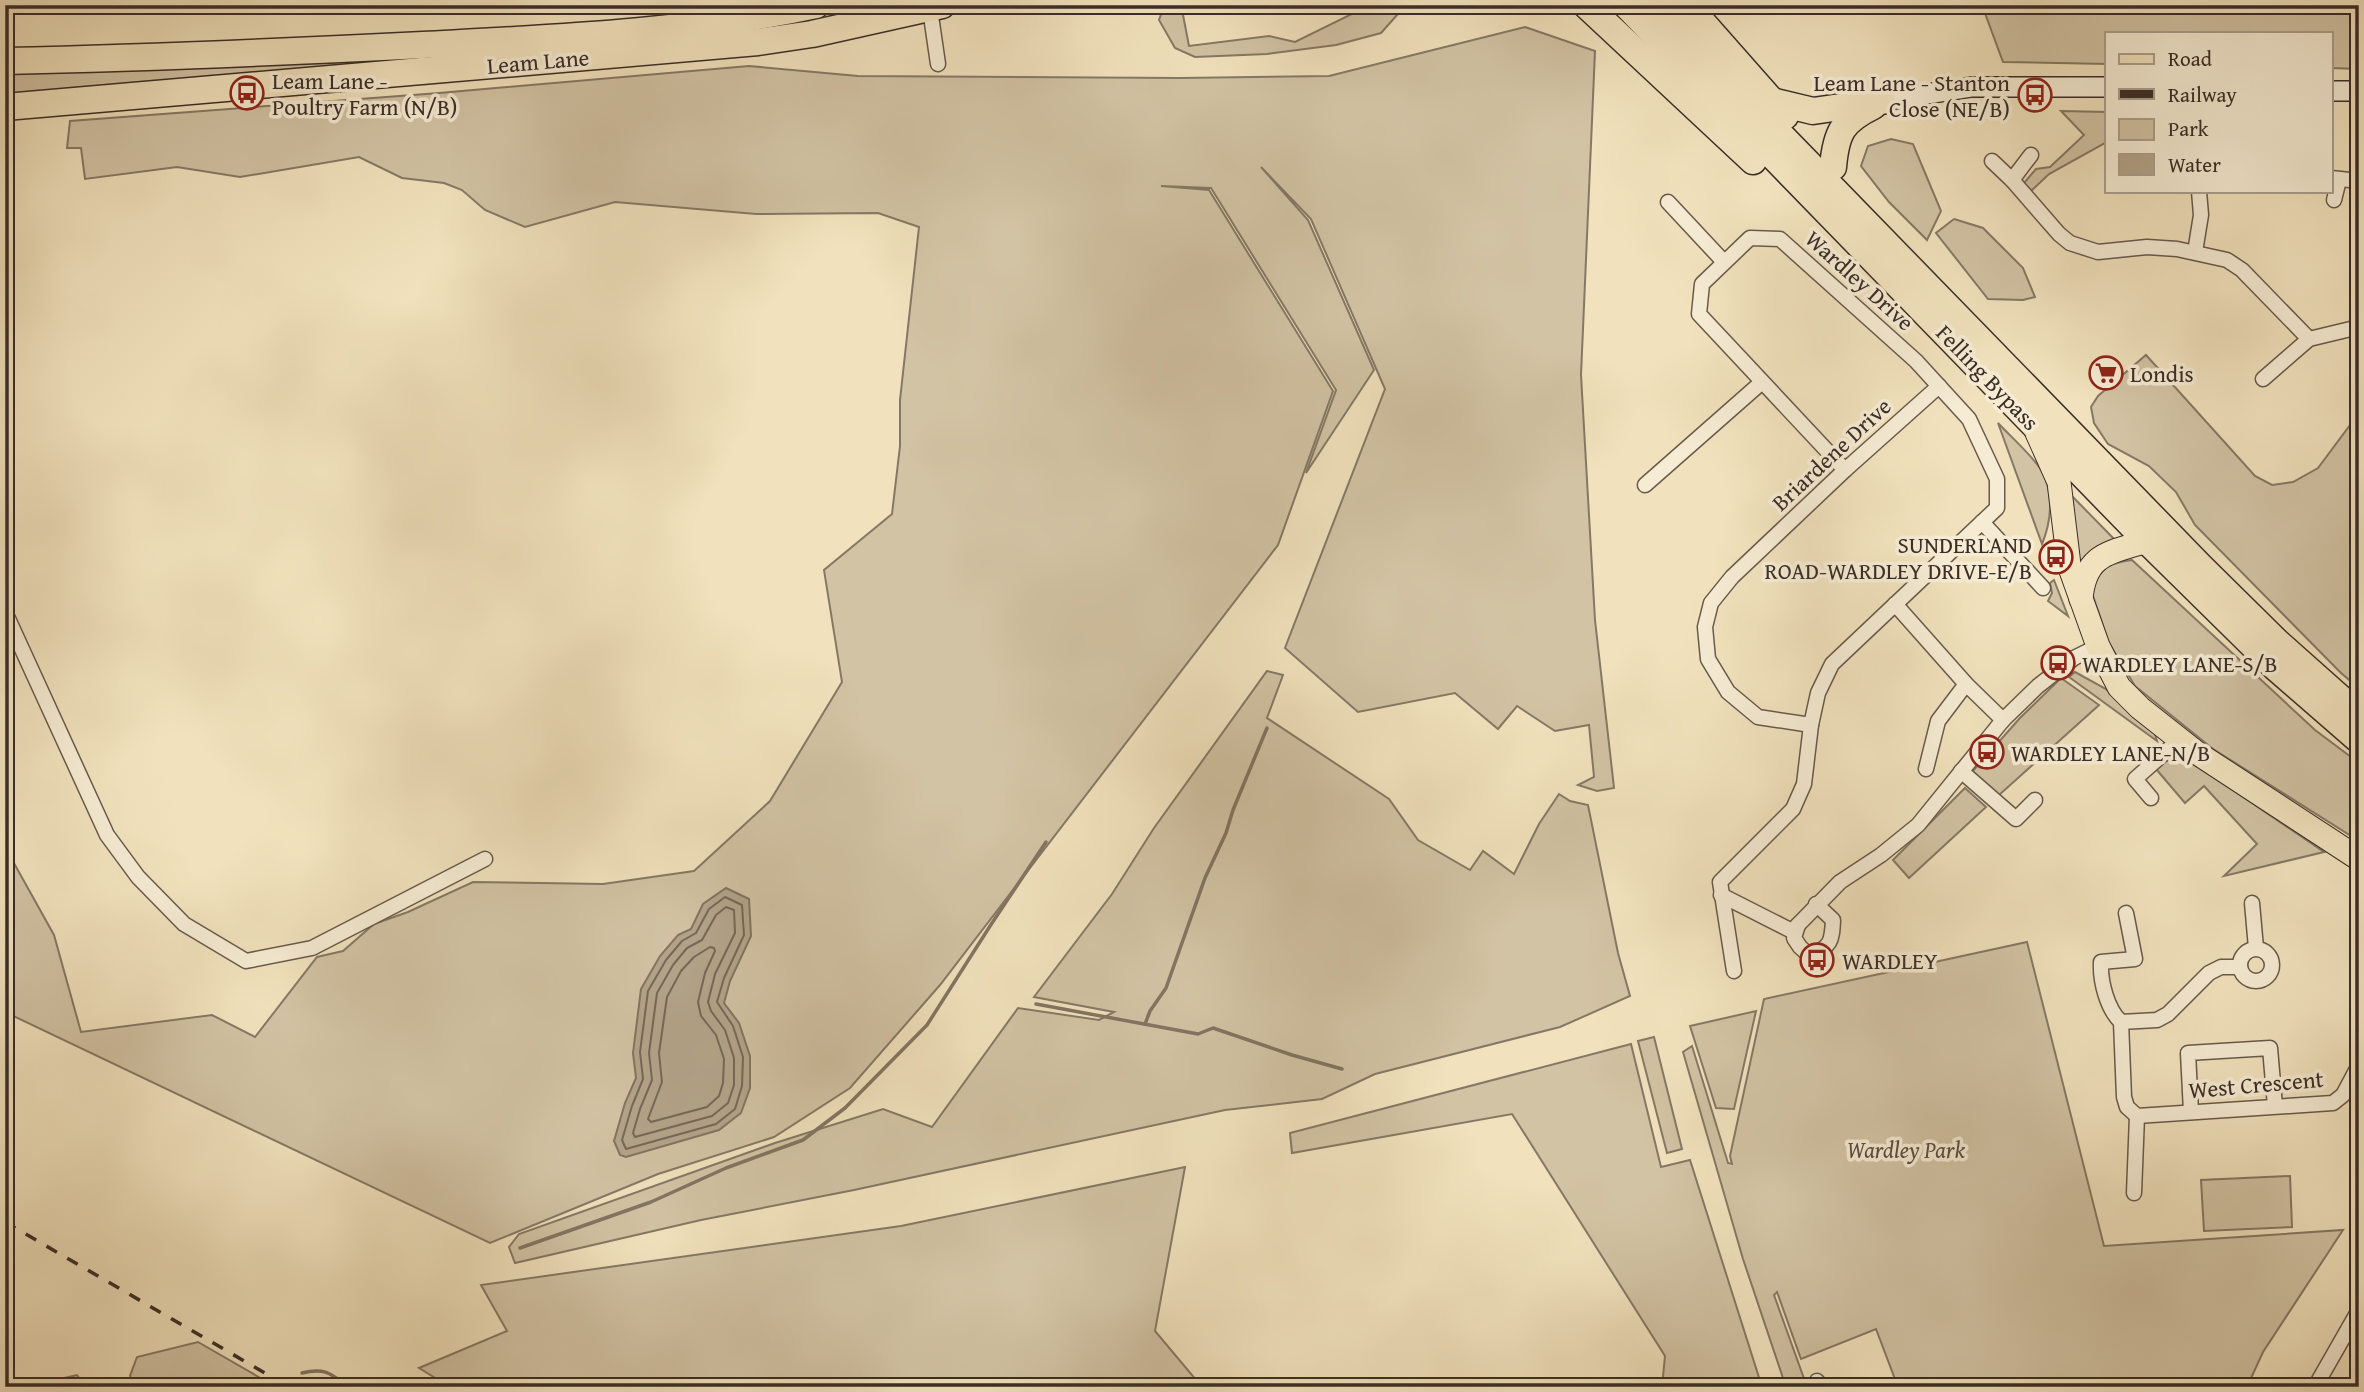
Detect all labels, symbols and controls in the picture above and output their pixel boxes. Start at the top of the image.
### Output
legend [2105,32,2332,192]
street label: Leam Lane [485,40,591,82]
text: Road [2168,43,2213,74]
place label: Leam Lane - Poultry Farm (N/B) [272,64,457,123]
place label: Leam Lane - Stanton Close (NE/B) [1814,66,2010,125]
bus stop icon: Leam Lane - Poultry Farm (N/B) [228,74,266,112]
bus stop icon: Leam Lane - Stanton Close (NE/B) [2016,76,2054,114]
text: Railway [2168,79,2237,110]
text: Park [2168,113,2209,144]
text: Water [2168,149,2221,180]
street label: Wardley Drive [1798,222,1922,338]
street label: Felling Bypass [1929,317,2047,437]
supermarket icon: Londis [2087,354,2125,392]
place label: Londis [2130,357,2194,390]
street label: Briardene Drive [1764,390,1898,518]
place label: SUNDERLAND ROAD-WARDLEY DRIVE-E/B [1765,528,2032,587]
bus stop icon: SUNDERLAND ROAD-WARDLEY DRIVE-E/B [2037,538,2075,576]
bus stop icon: WARDLEY LANE-S/B [2039,644,2077,682]
place label: WARDLEY LANE-S/B [2082,647,2277,680]
bus stop icon: WARDLEY LANE-N/B [1968,733,2006,771]
place label: WARDLEY LANE-N/B [2011,736,2210,769]
bus stop icon: WARDLEY [1798,941,1836,979]
place label: WARDLEY [1842,944,1938,977]
street label: West Crescent [2187,1062,2325,1106]
park label: Wardley Park [1847,1133,1966,1166]

